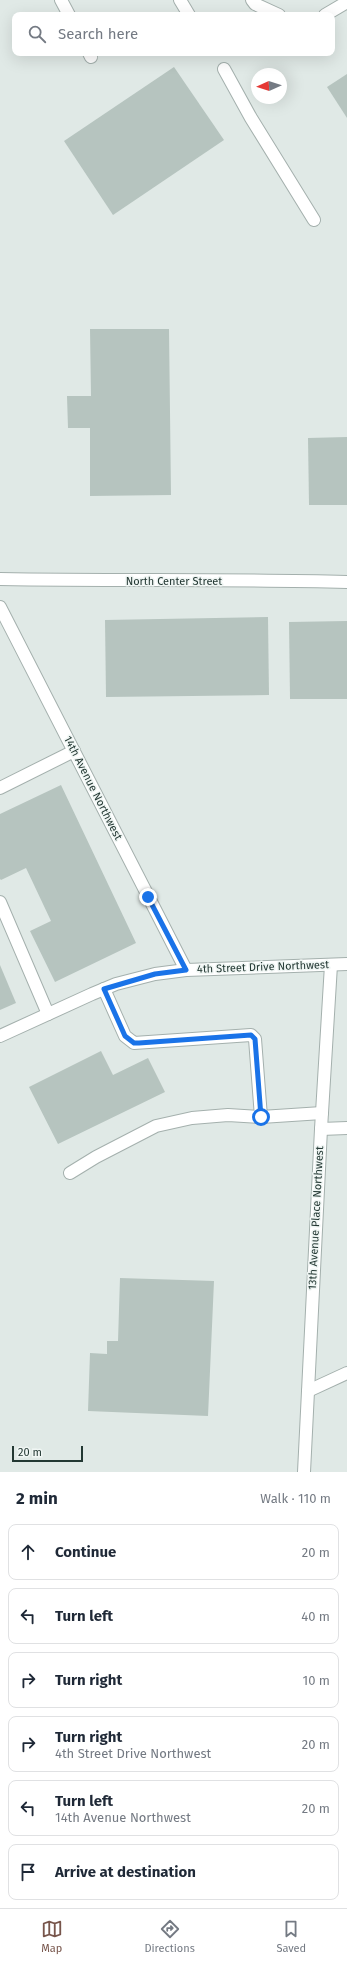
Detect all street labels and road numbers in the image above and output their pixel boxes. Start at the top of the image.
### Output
street label: North Center Street [126,575,222,588]
street label: 14th Avenue Northwest [61,734,125,842]
street label: 4th Street Drive Northwest [197,958,329,976]
street label: 13th Avenue Place Northwest [306,1146,326,1290]

